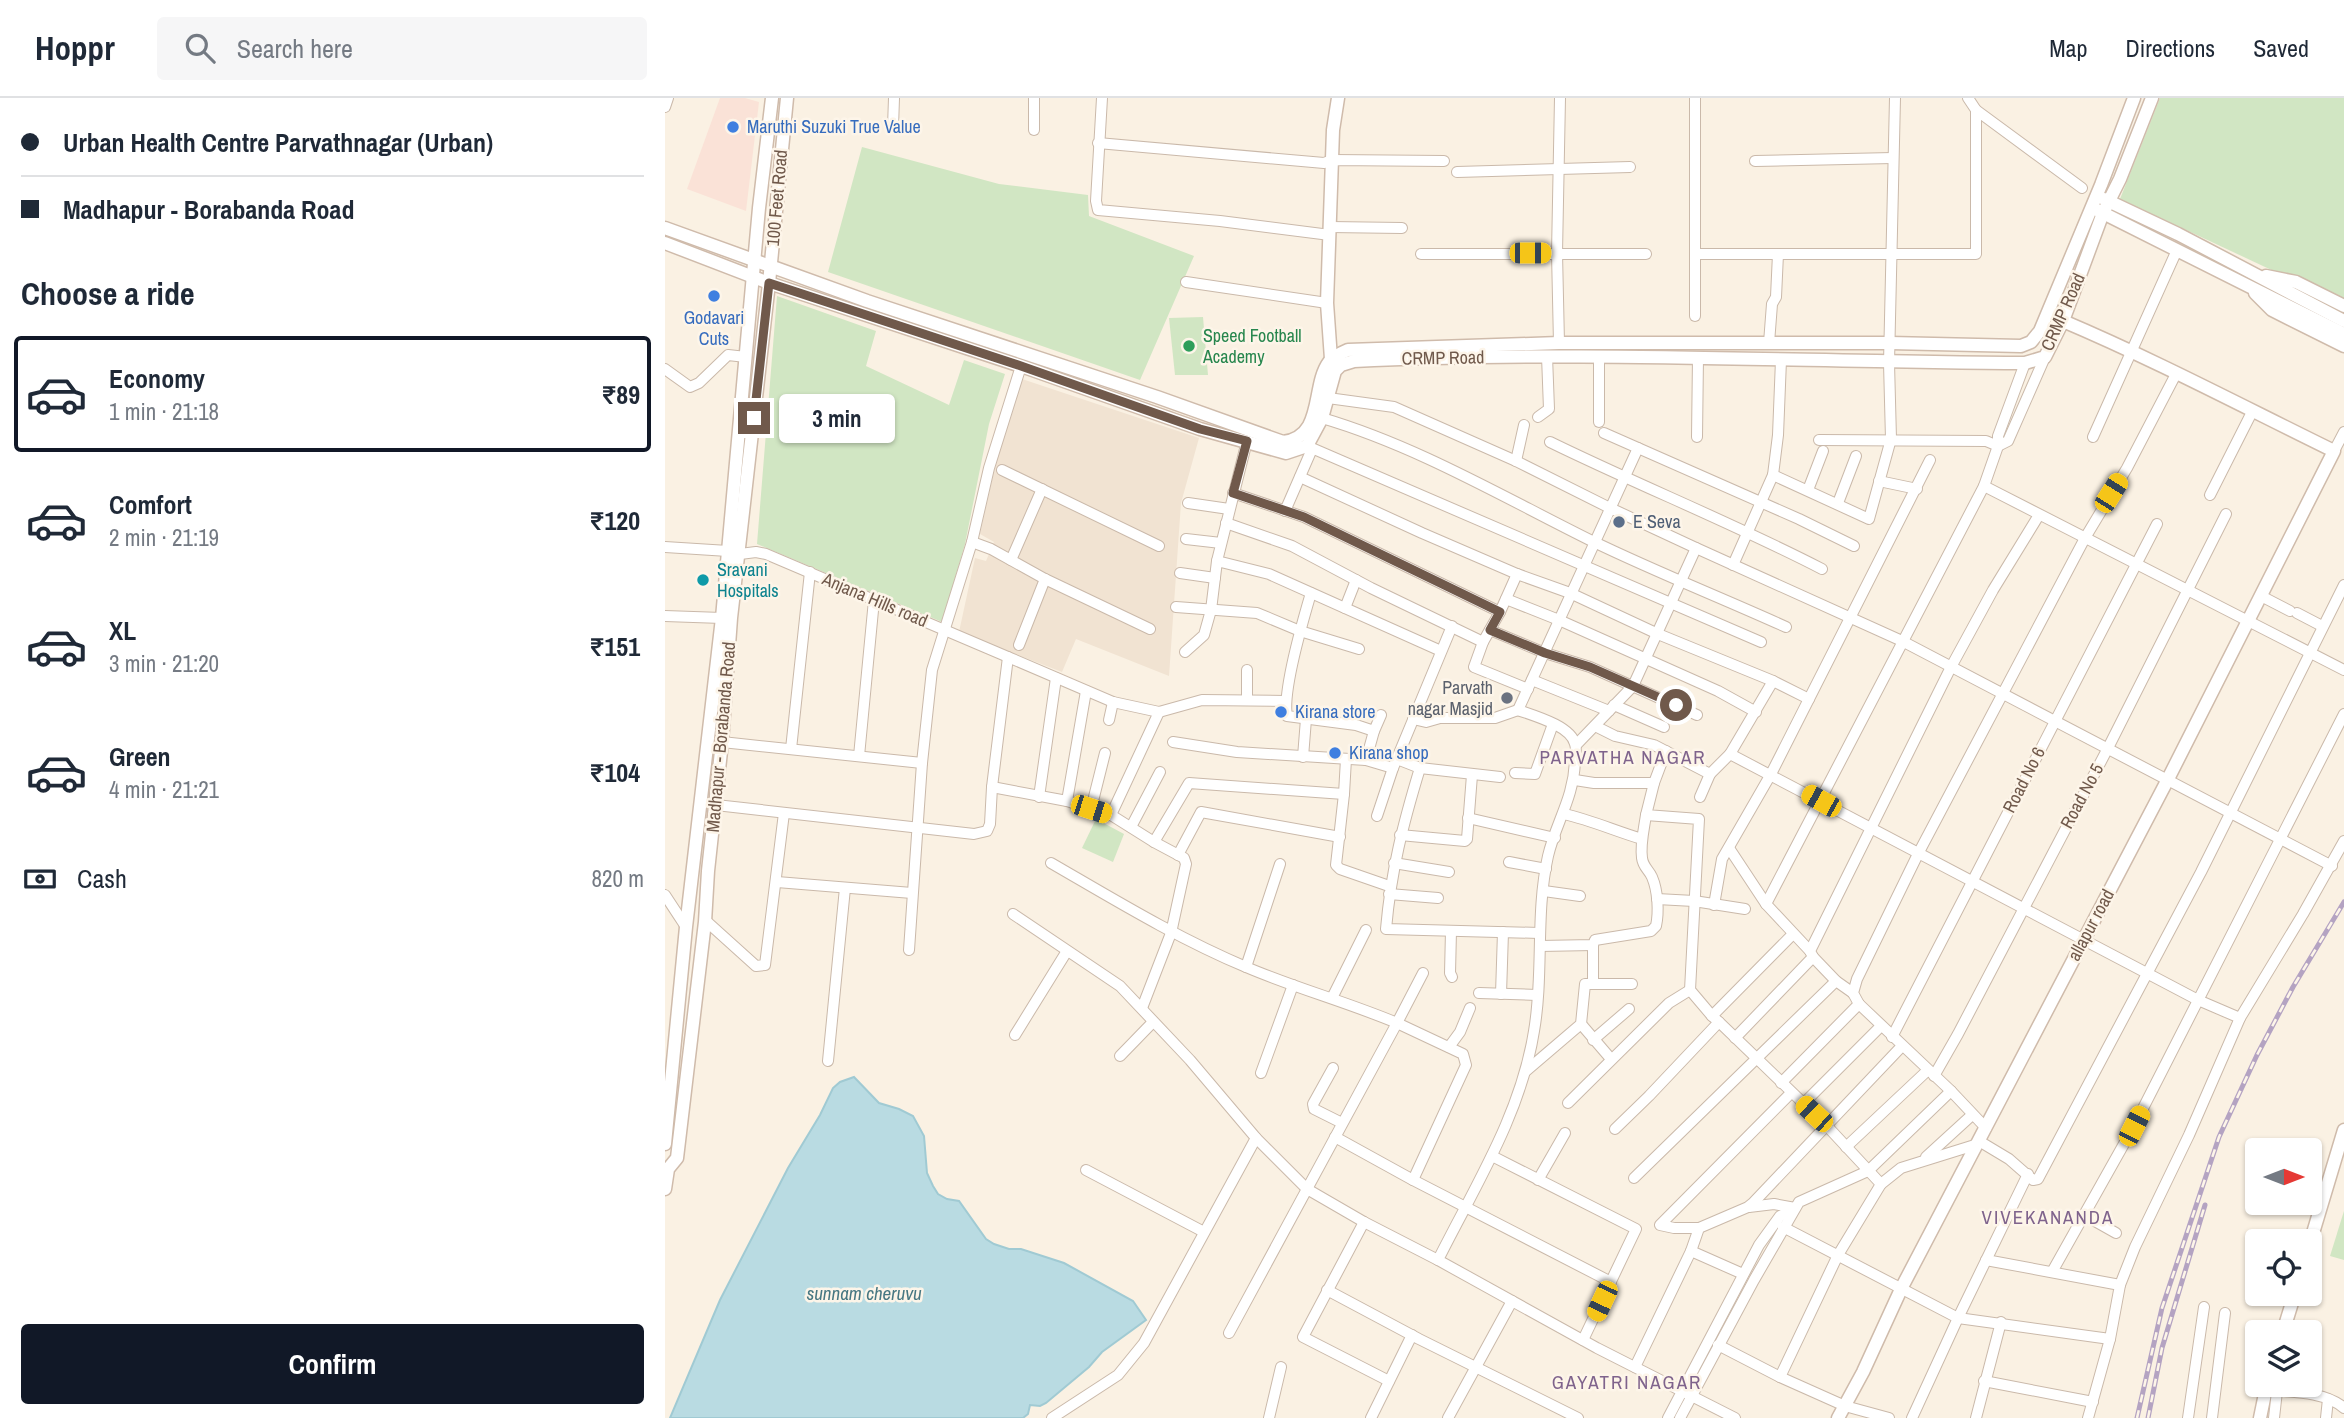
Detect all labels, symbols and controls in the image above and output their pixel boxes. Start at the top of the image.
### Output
search box [157,17,647,80]
text: Hoppr [35,26,115,70]
icon: search [181,29,219,67]
text: Search here [237,31,353,66]
text: Map [2049,32,2087,64]
text: Directions [2125,32,2215,64]
text: Saved [2253,32,2309,64]
place label: Maruthi Suzuki True Value [747,114,921,139]
marker: Maruthi Suzuki True Value [725,119,741,135]
text: Urban Health Centre Parvathnagar (Urban) [63,125,493,160]
street label: 100 Feet Road [760,149,793,247]
text: Madhapur - Borabanda Road [63,192,354,227]
car [1510,243,1552,264]
street label: CRMP Road [2034,269,2091,355]
text: Choose a ride [21,272,195,315]
marker: Godavari Cuts [706,288,722,304]
place label: Godavari Cuts [684,305,744,351]
place label: Speed Football Academy [1202,323,1302,369]
marker: Speed Football Academy [1181,338,1197,354]
street label: CRMP Road [1401,344,1485,371]
text: Economy [109,361,205,396]
icon: car [25,363,88,426]
text: ₹89 [601,377,640,412]
callout: 3 min [779,394,894,442]
text: 1 min · 21:18 [109,396,219,427]
route end [738,402,770,434]
text: 3 min [812,403,862,434]
car [2091,470,2132,516]
text: Comfort [109,487,192,522]
icon: car [25,489,88,552]
text: ₹120 [589,503,640,538]
place label: E Seva [1633,509,1681,534]
marker: E Seva [1611,514,1627,530]
text: 2 min · 21:19 [109,522,219,553]
place label: Sravani Hospitals [717,557,779,603]
street label: Anjana Hills road [818,566,932,633]
marker: Sravani Hospitals [695,572,711,588]
text: XL [109,613,136,648]
icon: car [25,615,88,678]
text: ₹151 [589,629,640,664]
street label: Madhapur - Borabanda Road [700,641,741,833]
text: 3 min · 21:20 [109,648,219,679]
place label: Parvath nagar Masjid [1408,675,1493,721]
route start [1660,689,1692,721]
marker: Parvath nagar Masjid [1499,690,1515,706]
place label: Kirana store [1295,699,1375,724]
marker: Kirana store [1273,704,1289,720]
text: Green [109,739,171,774]
place label: Kirana shop [1349,740,1429,765]
icon: car [25,741,88,804]
street label: Road No 6 [1996,743,2051,817]
district label: PARVATHA NAGAR [1539,744,1707,770]
marker: Kirana shop [1327,745,1343,761]
text: ₹104 [589,755,640,790]
street label: Road No 5 [2054,759,2109,833]
text: 4 min · 21:21 [109,774,219,805]
car [1798,782,1845,820]
car [1068,793,1115,825]
icon: cash [21,860,59,898]
text: Cash [77,861,127,896]
text: 820 m [592,863,644,894]
street label: allapur road [2061,884,2120,965]
car [1792,1092,1837,1136]
car [2116,1103,2153,1149]
north arrow [2245,1138,2322,1214]
map controls [2245,1138,2322,1397]
district label: VIVEKANANDA [1982,1204,2114,1230]
button: locate [2245,1229,2322,1306]
car [1584,1278,1621,1324]
water label: sunnam cheruvu [806,1280,922,1306]
button: layers [2245,1320,2322,1397]
button: Confirm [21,1324,644,1404]
district label: GAYATRI NAGAR [1552,1369,1702,1395]

